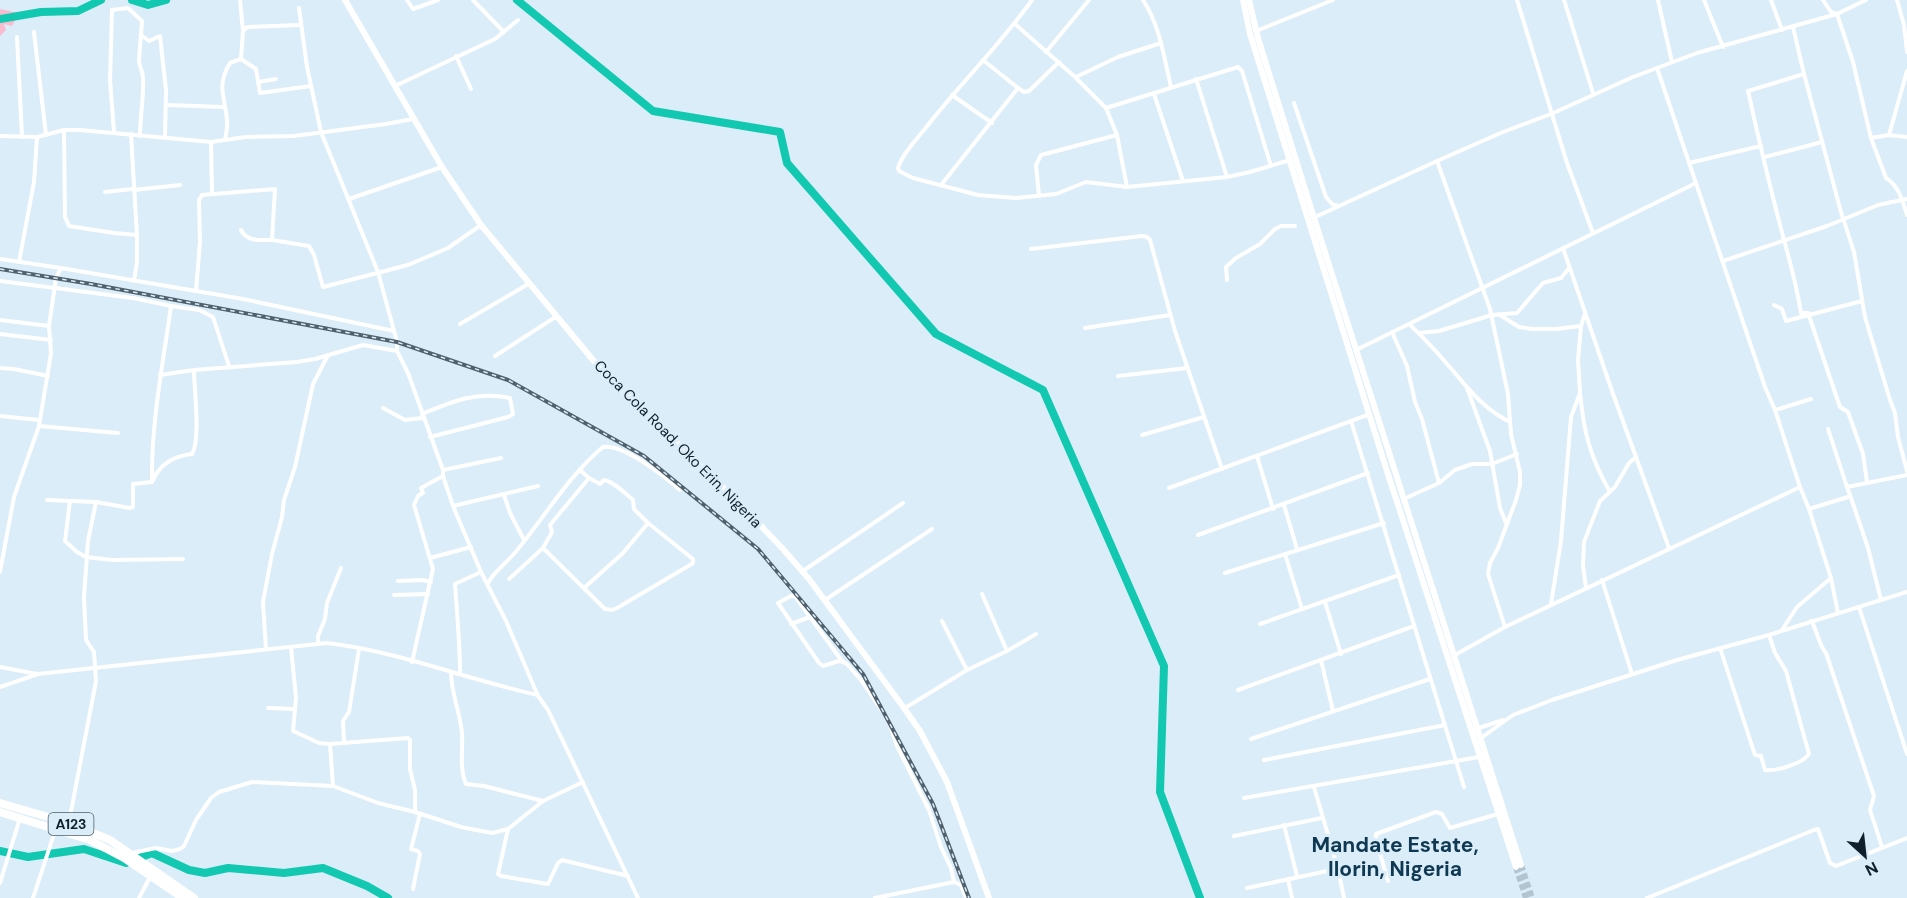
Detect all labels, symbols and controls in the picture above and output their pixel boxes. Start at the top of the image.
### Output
street label: Coca Cola Road, Oko Erin, Nigeria [590,356,766,532]
road number: A123 [48,813,94,835]
north arrow [1835,826,1895,886]
district label: Mandate Estate, Ilorin, Nigeria [1311,831,1479,883]
text: N [1862,857,1882,881]

